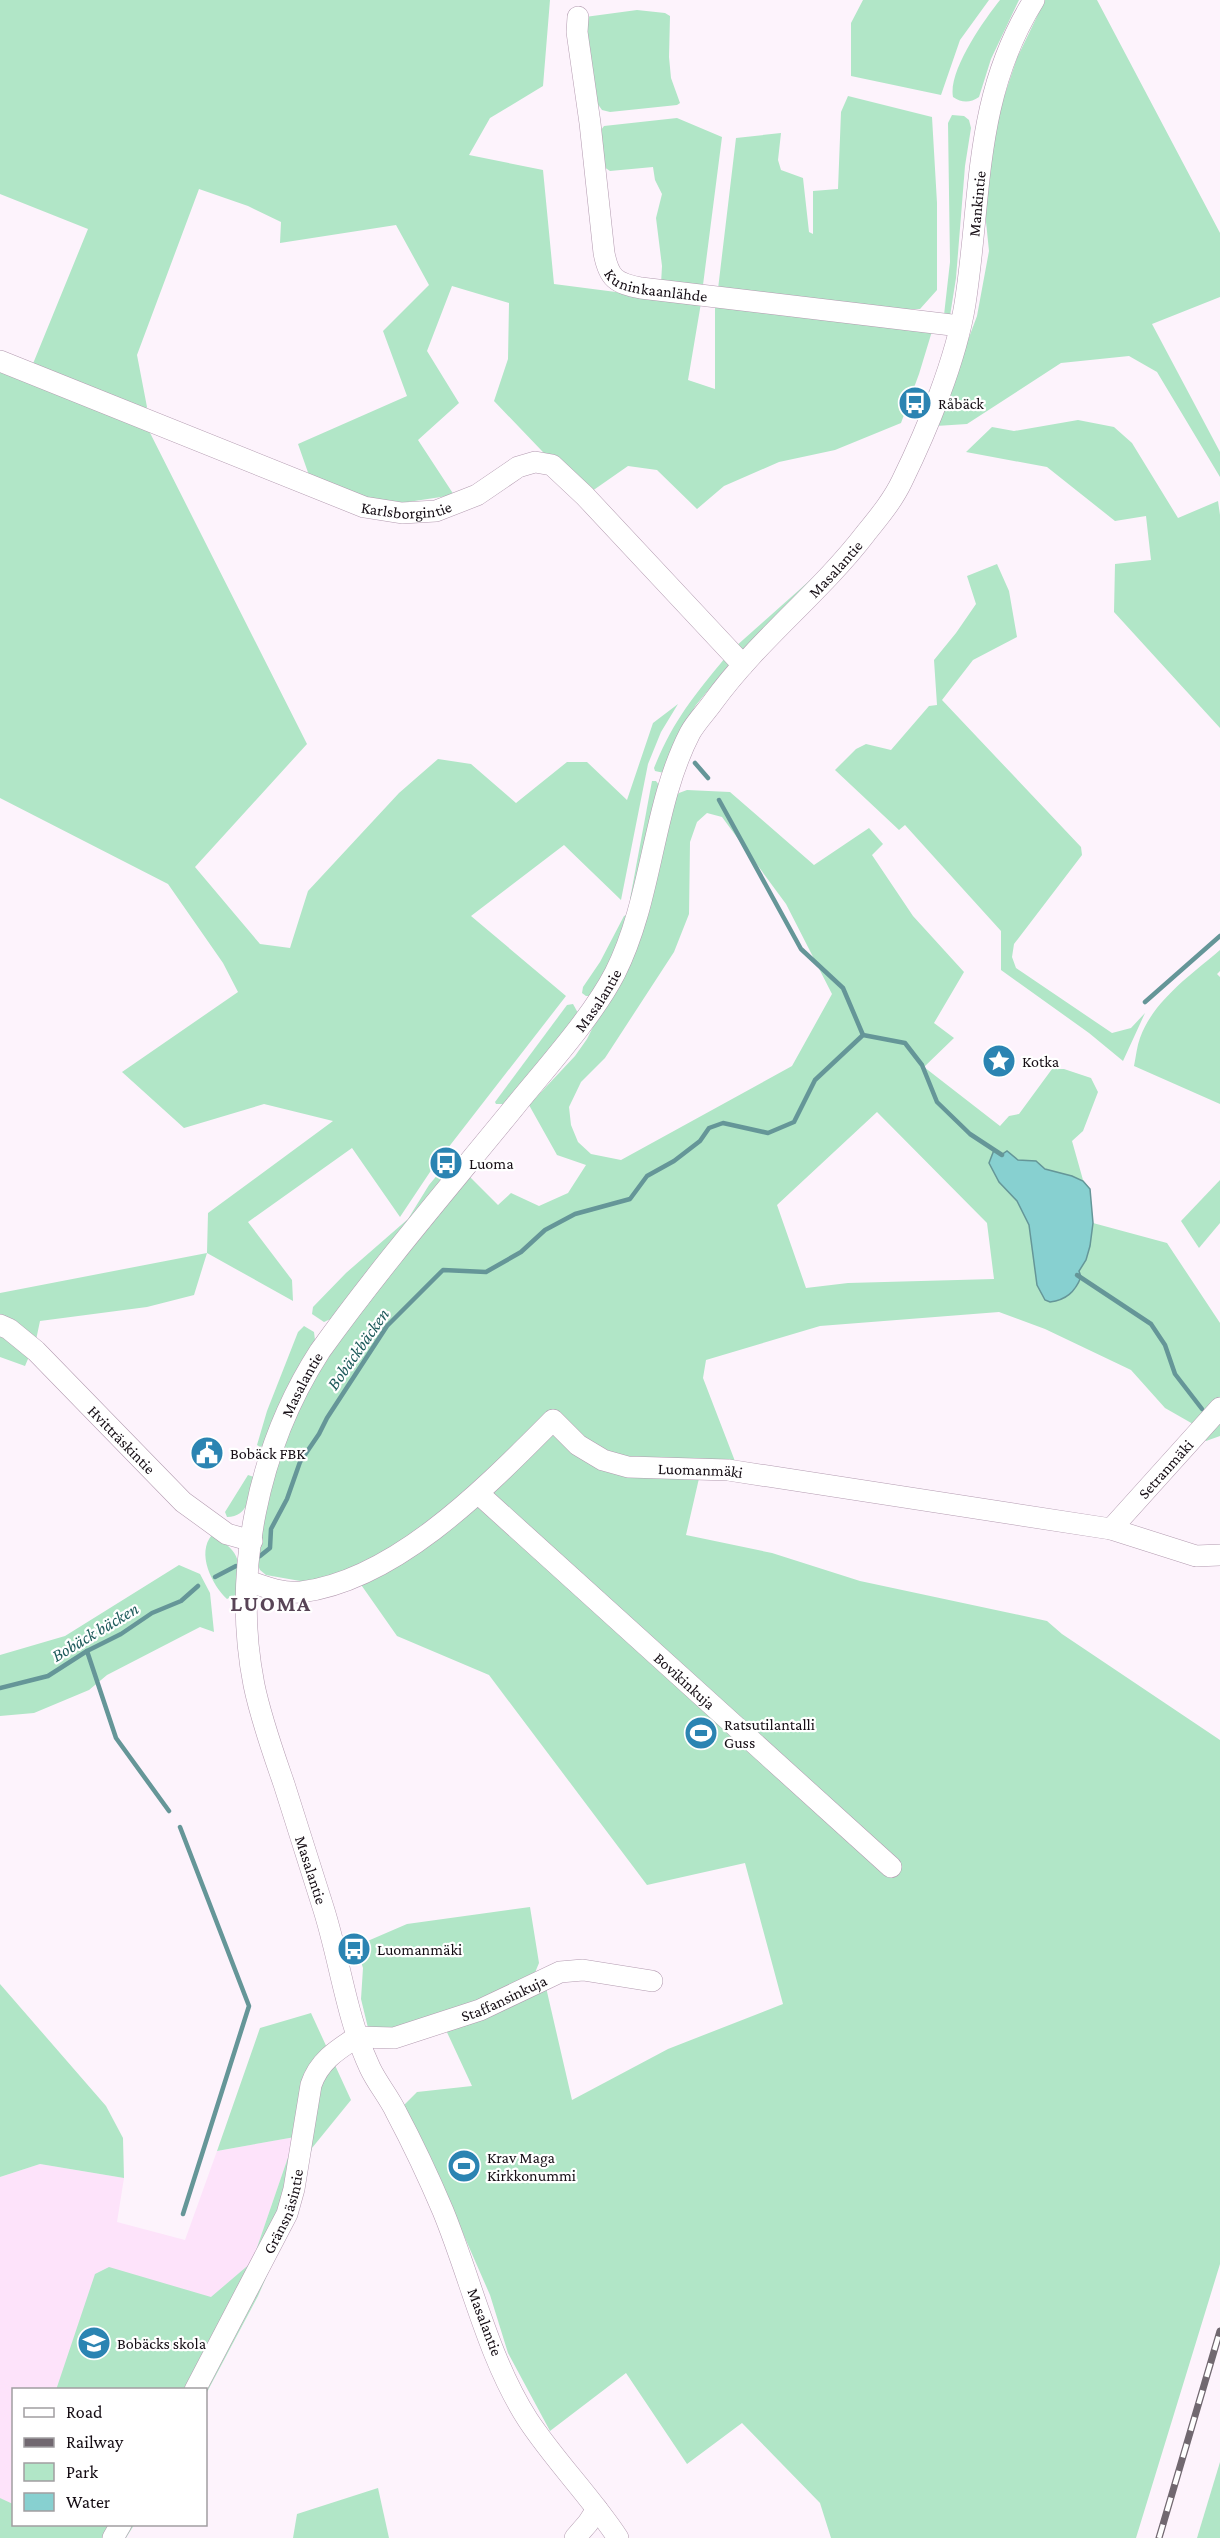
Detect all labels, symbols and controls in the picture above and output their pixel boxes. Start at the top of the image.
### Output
street label: Mankintie [965,170,988,237]
street label: Kuninkaanlähde [602,265,708,304]
bus stop icon: Råbäck [897,385,933,421]
place label: Råbäck [938,395,984,412]
street label: Karlsborgintie [360,497,454,522]
street label: Masalantie [805,537,865,601]
street label: Masalantie [571,966,624,1035]
place icon: Kotka [981,1043,1017,1079]
place label: Kotka [1022,1053,1060,1070]
bus stop icon: Luoma [428,1145,464,1181]
place label: Luoma [469,1155,514,1172]
water label: Bobäckbäcken [323,1305,393,1393]
street label: Masalantie [278,1349,326,1420]
street label: Hvitträskintie [85,1402,159,1477]
public building icon: Bobäck FBK [189,1435,225,1471]
street label: Setranmäki [1134,1436,1196,1502]
place label: Bobäck FBK [230,1445,306,1462]
street label: Luomanmäki [658,1459,744,1481]
district label: LUOMA [230,1591,312,1616]
water label: Bobäck bäcken [48,1598,142,1666]
street label: Bovikinkuja [651,1649,719,1713]
sports icon: Ratsutilantalli Guss [683,1715,719,1751]
place label: Ratsutilantalli Guss [724,1716,815,1751]
street label: Masalantie [292,1834,330,1906]
bus stop icon: Luomanmäki [336,1931,372,1967]
place label: Luomanmäki [377,1941,462,1958]
street label: Staffansinkuja [459,1971,550,2024]
sports icon: Krav Maga Kirkkonummi [446,2148,482,2184]
place label: Krav Maga Kirkkonummi [487,2149,576,2184]
street label: Gränsnäsintie [259,2168,306,2256]
street label: Masalantie [464,2286,506,2358]
school or university icon: Bobäcks skola [76,2325,112,2361]
place label: Bobäcks skola [117,2335,207,2352]
legend [12,2388,207,2526]
text: Road [66,2402,103,2422]
text: Railway [66,2432,124,2452]
text: Park [66,2462,98,2482]
text: Water [66,2492,111,2512]

